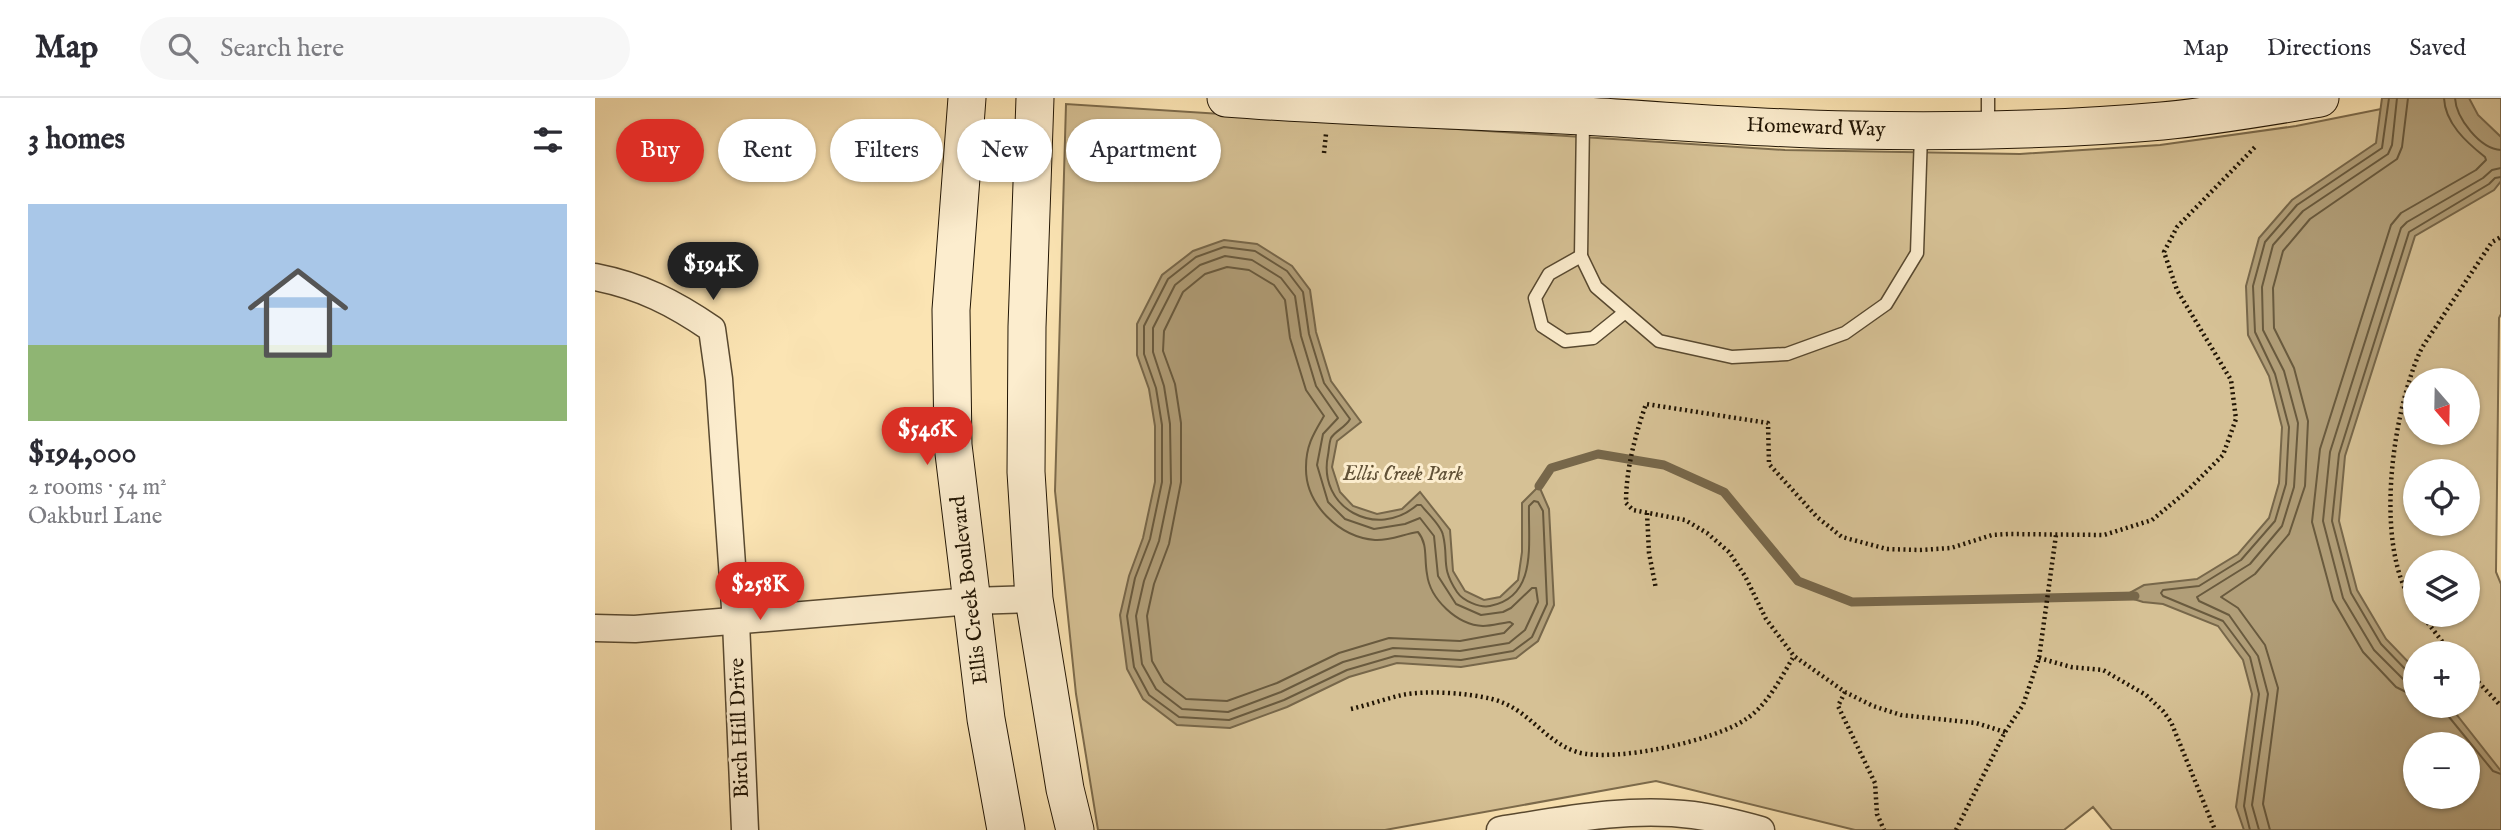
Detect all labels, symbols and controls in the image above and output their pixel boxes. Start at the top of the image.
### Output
search box [140,17,630,80]
text: Map [35,27,98,69]
icon: search [164,29,202,67]
text: Search here [220,32,344,65]
text: Map [2183,33,2229,64]
text: Directions [2267,33,2371,64]
text: Saved [2409,33,2466,64]
street label: Homeward Way [1746,112,1887,144]
chip: Buy [616,119,704,182]
chip: Rent [718,119,816,182]
chip: Filters [830,119,943,182]
chip: New [957,119,1052,182]
chip: Apartment [1066,119,1221,182]
text: 3 homes [28,121,125,159]
icon: filters [529,121,567,159]
pin: $194K [664,242,762,302]
icon: home [235,250,361,376]
text: $194K [683,250,743,279]
north arrow [2403,368,2480,444]
map controls [2403,368,2480,809]
pin: $546K [878,408,976,467]
text: $546K [898,415,956,444]
text: $194,000 [28,435,136,473]
button: locate [2403,459,2480,536]
park label: Ellis Creek Park [1342,461,1464,488]
text: 2 rooms · 54 m² [28,473,167,502]
street label: Ellis Creek Boulevard [945,493,995,686]
text: Oakburl Lane [28,502,162,531]
button: layers [2403,550,2480,627]
pin: $258K [711,562,809,622]
text: $258K [731,570,789,599]
button: + [2403,641,2480,718]
street label: Birch Hill Drive [724,657,756,799]
button: − [2403,732,2480,809]

